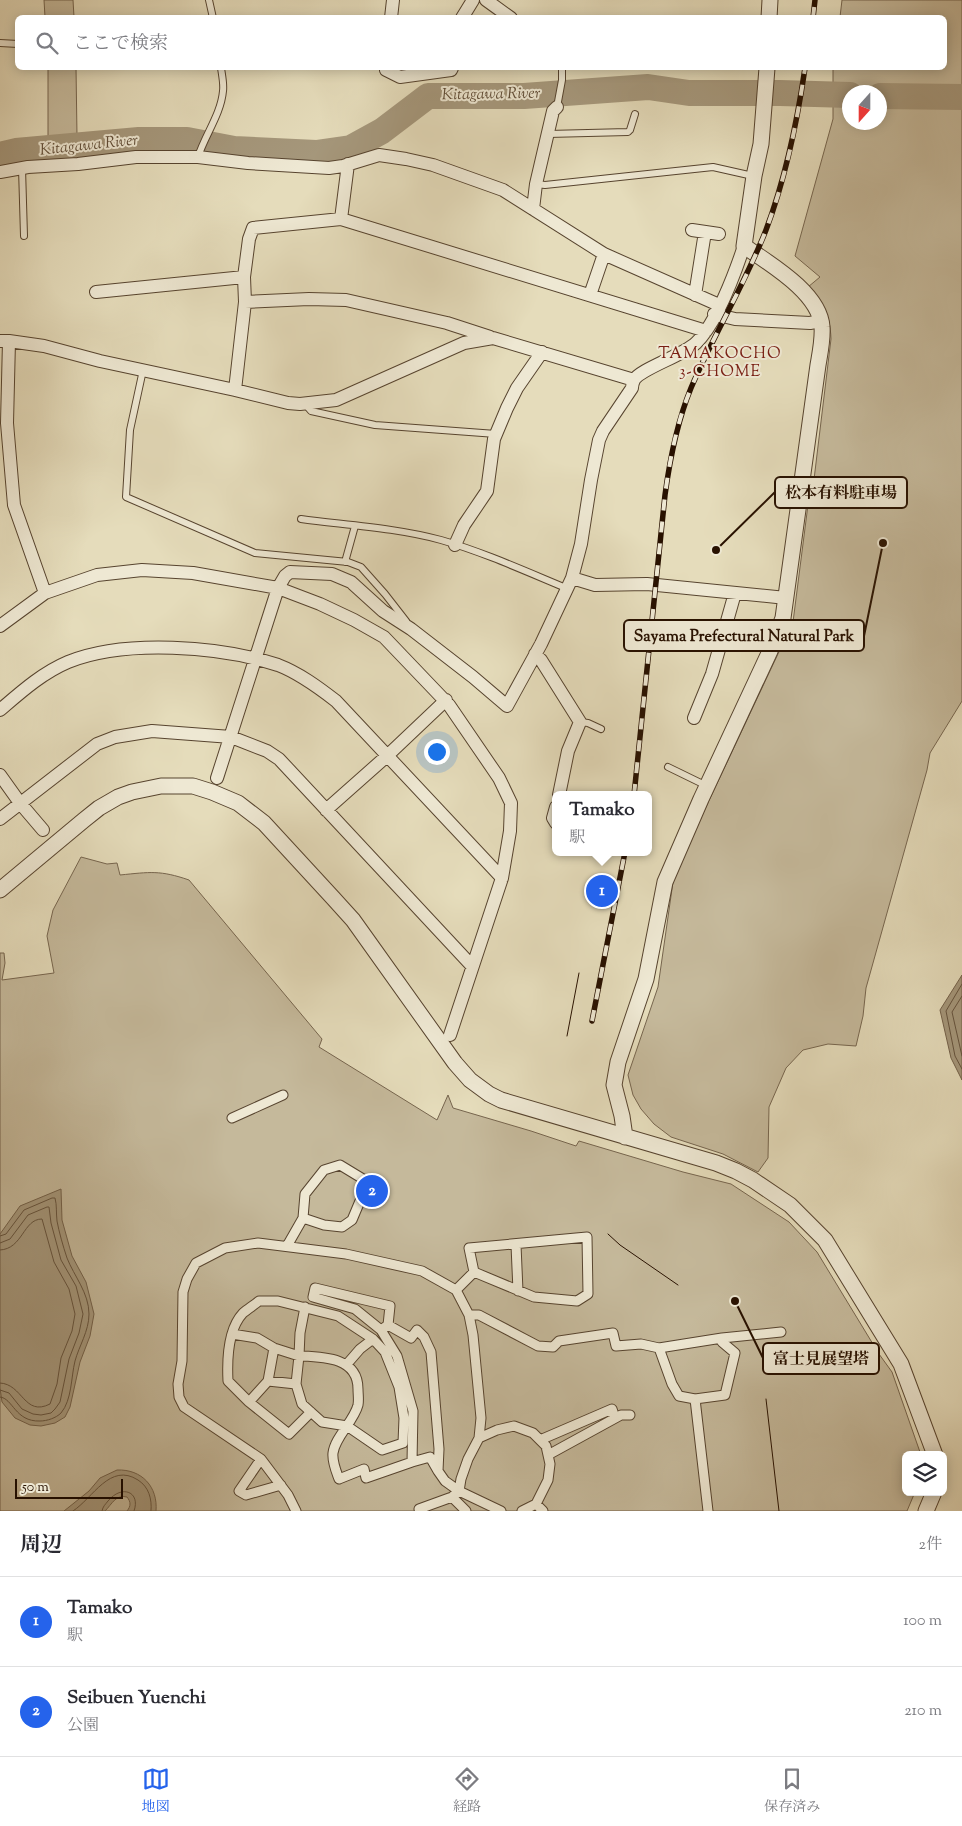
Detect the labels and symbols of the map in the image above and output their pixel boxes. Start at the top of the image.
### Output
water label: Kitagawa River [442,83,541,107]
north arrow [842,85,887,130]
water label: Kitagawa River [39,129,140,163]
district label: TAMAKOCHO 3-CHOME [658,343,782,384]
callout: 松本有料駐車場 [775,477,907,508]
text: 松本有料駐車場 [785,483,897,506]
callout: Sayama Prefectural Natural Park [624,620,864,651]
text: Sayama Prefectural Natural Park [634,626,855,649]
your location [424,739,450,765]
pin: 1 [586,872,618,910]
pin: 2 [356,1172,388,1210]
callout: 富士見展望塔 [763,1343,879,1374]
text: 富士見展望塔 [773,1349,869,1372]
scale bar [15,1476,122,1499]

